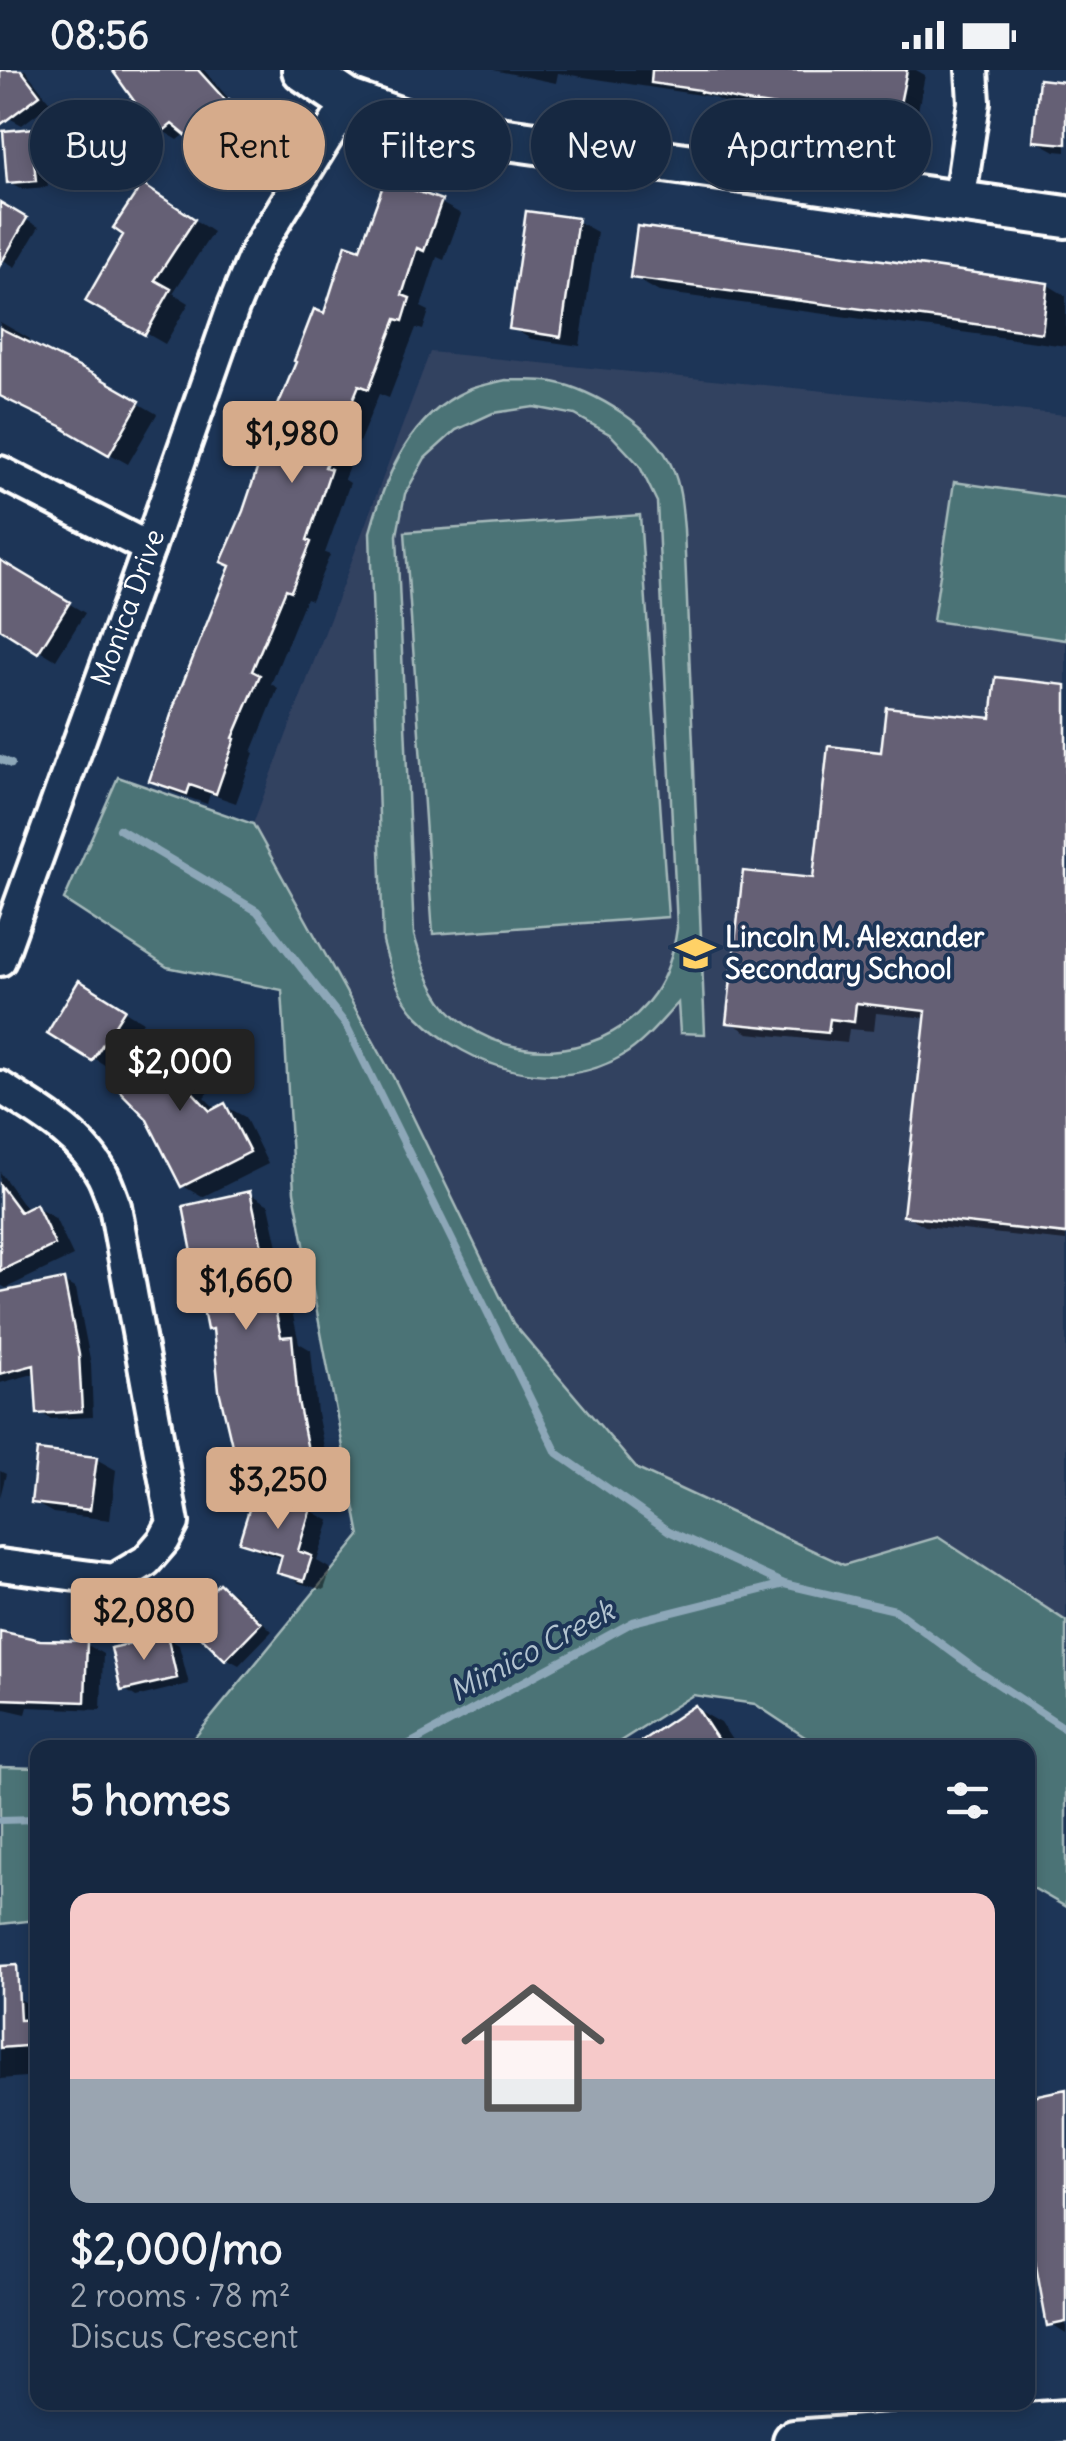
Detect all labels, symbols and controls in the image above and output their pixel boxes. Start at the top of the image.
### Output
text: 08:56 [50,12,149,59]
chip: Buy [30,100,163,190]
chip: Rent [183,100,325,190]
chip: Filters [345,100,511,190]
chip: New [531,100,671,190]
chip: Apartment [691,100,931,190]
pin: $1,980 [211,401,373,486]
text: $1,980 [245,413,339,454]
street label: Monica Drive [83,524,172,690]
place label: Lincoln M. Alexander Secondary School [725,919,985,987]
school or university icon: Lincoln M. Alexander Secondary School [674,932,716,974]
pin: $2,000 [99,1029,261,1114]
text: $2,000 [127,1041,233,1082]
pin: $1,660 [165,1248,327,1333]
text: $1,660 [199,1260,293,1301]
pin: $3,250 [197,1447,359,1532]
text: $3,250 [228,1459,328,1500]
pin: $2,080 [63,1578,225,1663]
text: $2,080 [93,1590,195,1631]
water label: Mimico Creek [442,1590,622,1709]
icon: filters [940,1773,995,1828]
text: 5 homes [70,1774,231,1826]
icon: home [443,1958,623,2138]
text: $2,000/mo [70,2223,283,2275]
text: 2 rooms · 78 m² [70,2275,291,2316]
text: Discus Crescent [70,2316,298,2357]

